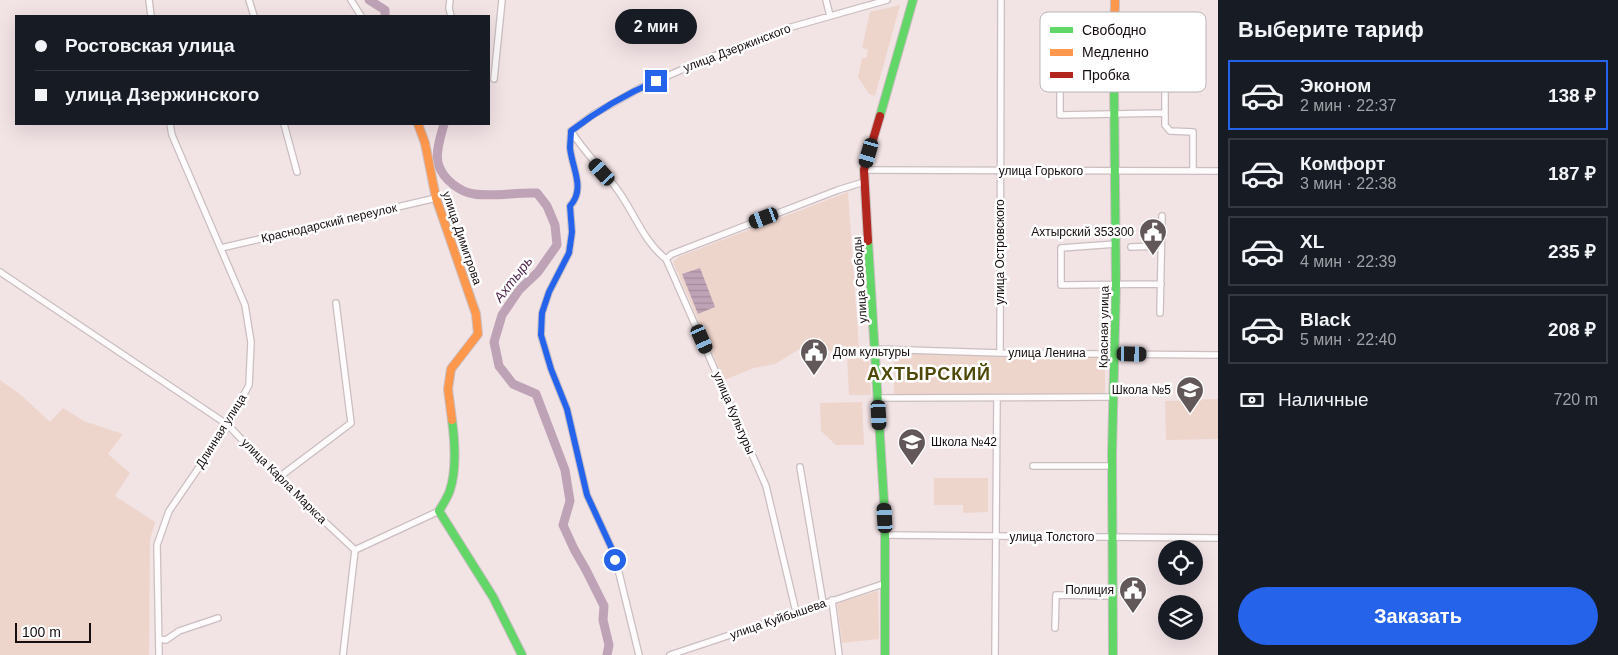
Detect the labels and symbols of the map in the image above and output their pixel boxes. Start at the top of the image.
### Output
callout: 2 мин [615,8,697,44]
legend [1040,12,1206,92]
street label: улица Дзержинского [681,21,793,75]
text: Свободно [1082,22,1147,38]
text: Медленно [1082,44,1149,60]
text: Пробка [1082,67,1130,83]
route end [645,70,667,92]
car [857,137,880,169]
car [586,156,617,188]
street label: улица Горького [999,164,1084,178]
street label: улица Димитрова [439,189,485,287]
street label: улица Островского [993,199,1007,305]
street label: Краснодарский переулок [260,200,399,245]
car [747,206,780,230]
public building icon: Ахтырский 353300 [1138,217,1168,256]
place label: Ахтырский 353300 [1031,225,1134,239]
street label: улица Свободы [850,236,870,324]
water label: Ахтырь [490,253,536,306]
street label: Красная улица [1096,285,1112,368]
car [689,322,714,356]
public building icon: Дом культуры [799,337,829,376]
place label: Дом культуры [833,345,910,359]
street label: улица Ленина [1008,346,1086,360]
car [1116,346,1147,362]
district label: АХТЫРСКИЙ [867,363,991,384]
street label: улица Культуры [710,370,758,456]
school or university icon: Школа №5 [1175,375,1205,414]
place label: Школа №5 [1112,383,1171,397]
street label: Длинная улица [193,391,250,471]
car [870,400,887,430]
school or university icon: Школа №42 [897,427,927,466]
street label: улица Карла Маркса [238,435,330,527]
place label: Школа №42 [931,435,997,449]
car [876,503,893,533]
street label: улица Толстого [1010,530,1095,544]
route start [604,549,626,571]
public building icon: Полиция [1118,575,1148,614]
place label: Полиция [1065,583,1114,597]
street label: улица Куйбышева [728,596,828,642]
scale bar [15,620,91,643]

